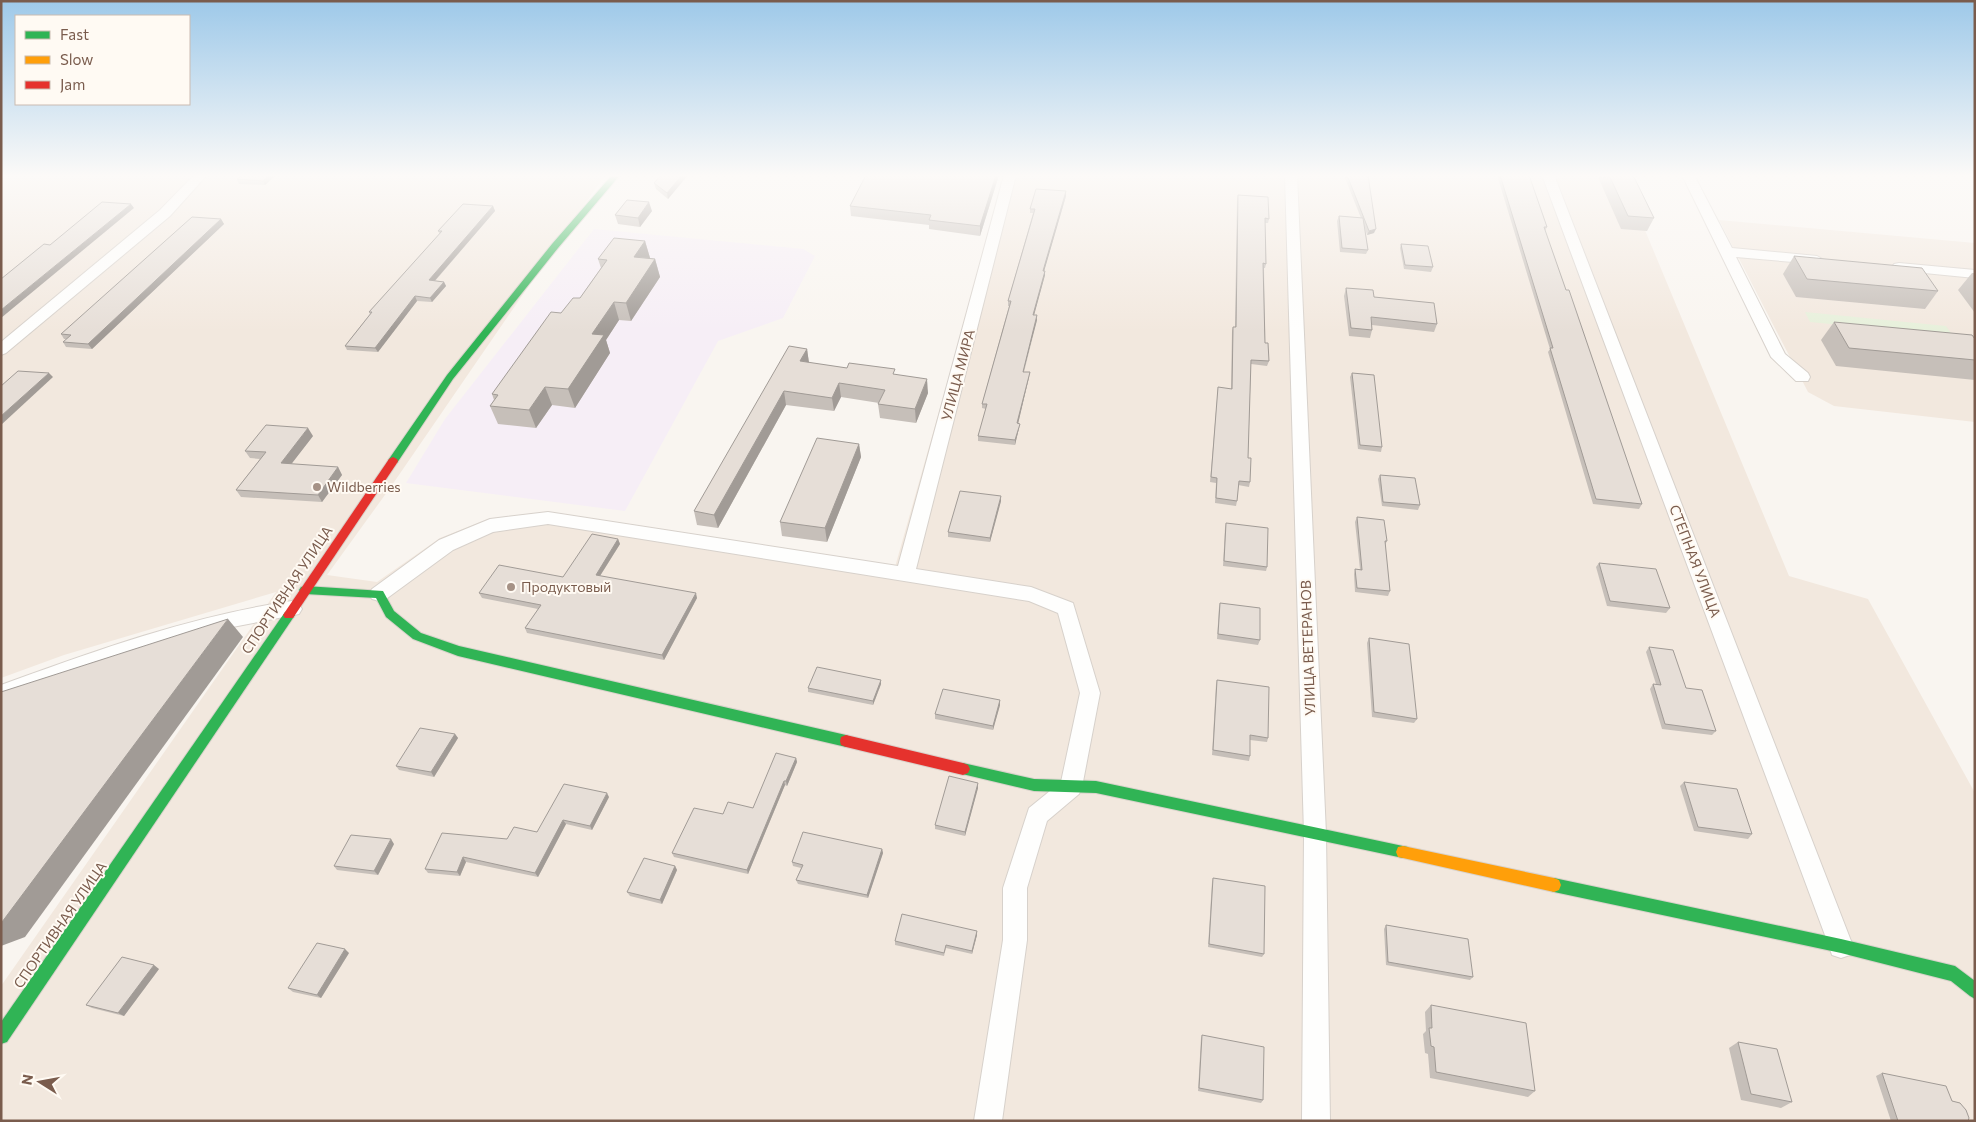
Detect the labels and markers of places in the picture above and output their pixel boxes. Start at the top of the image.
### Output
place label: Wildberries [327,478,401,495]
marker: Wildberries [311,481,323,493]
place label: Продуктовый [521,578,611,595]
marker: Продуктовый [505,581,517,593]

